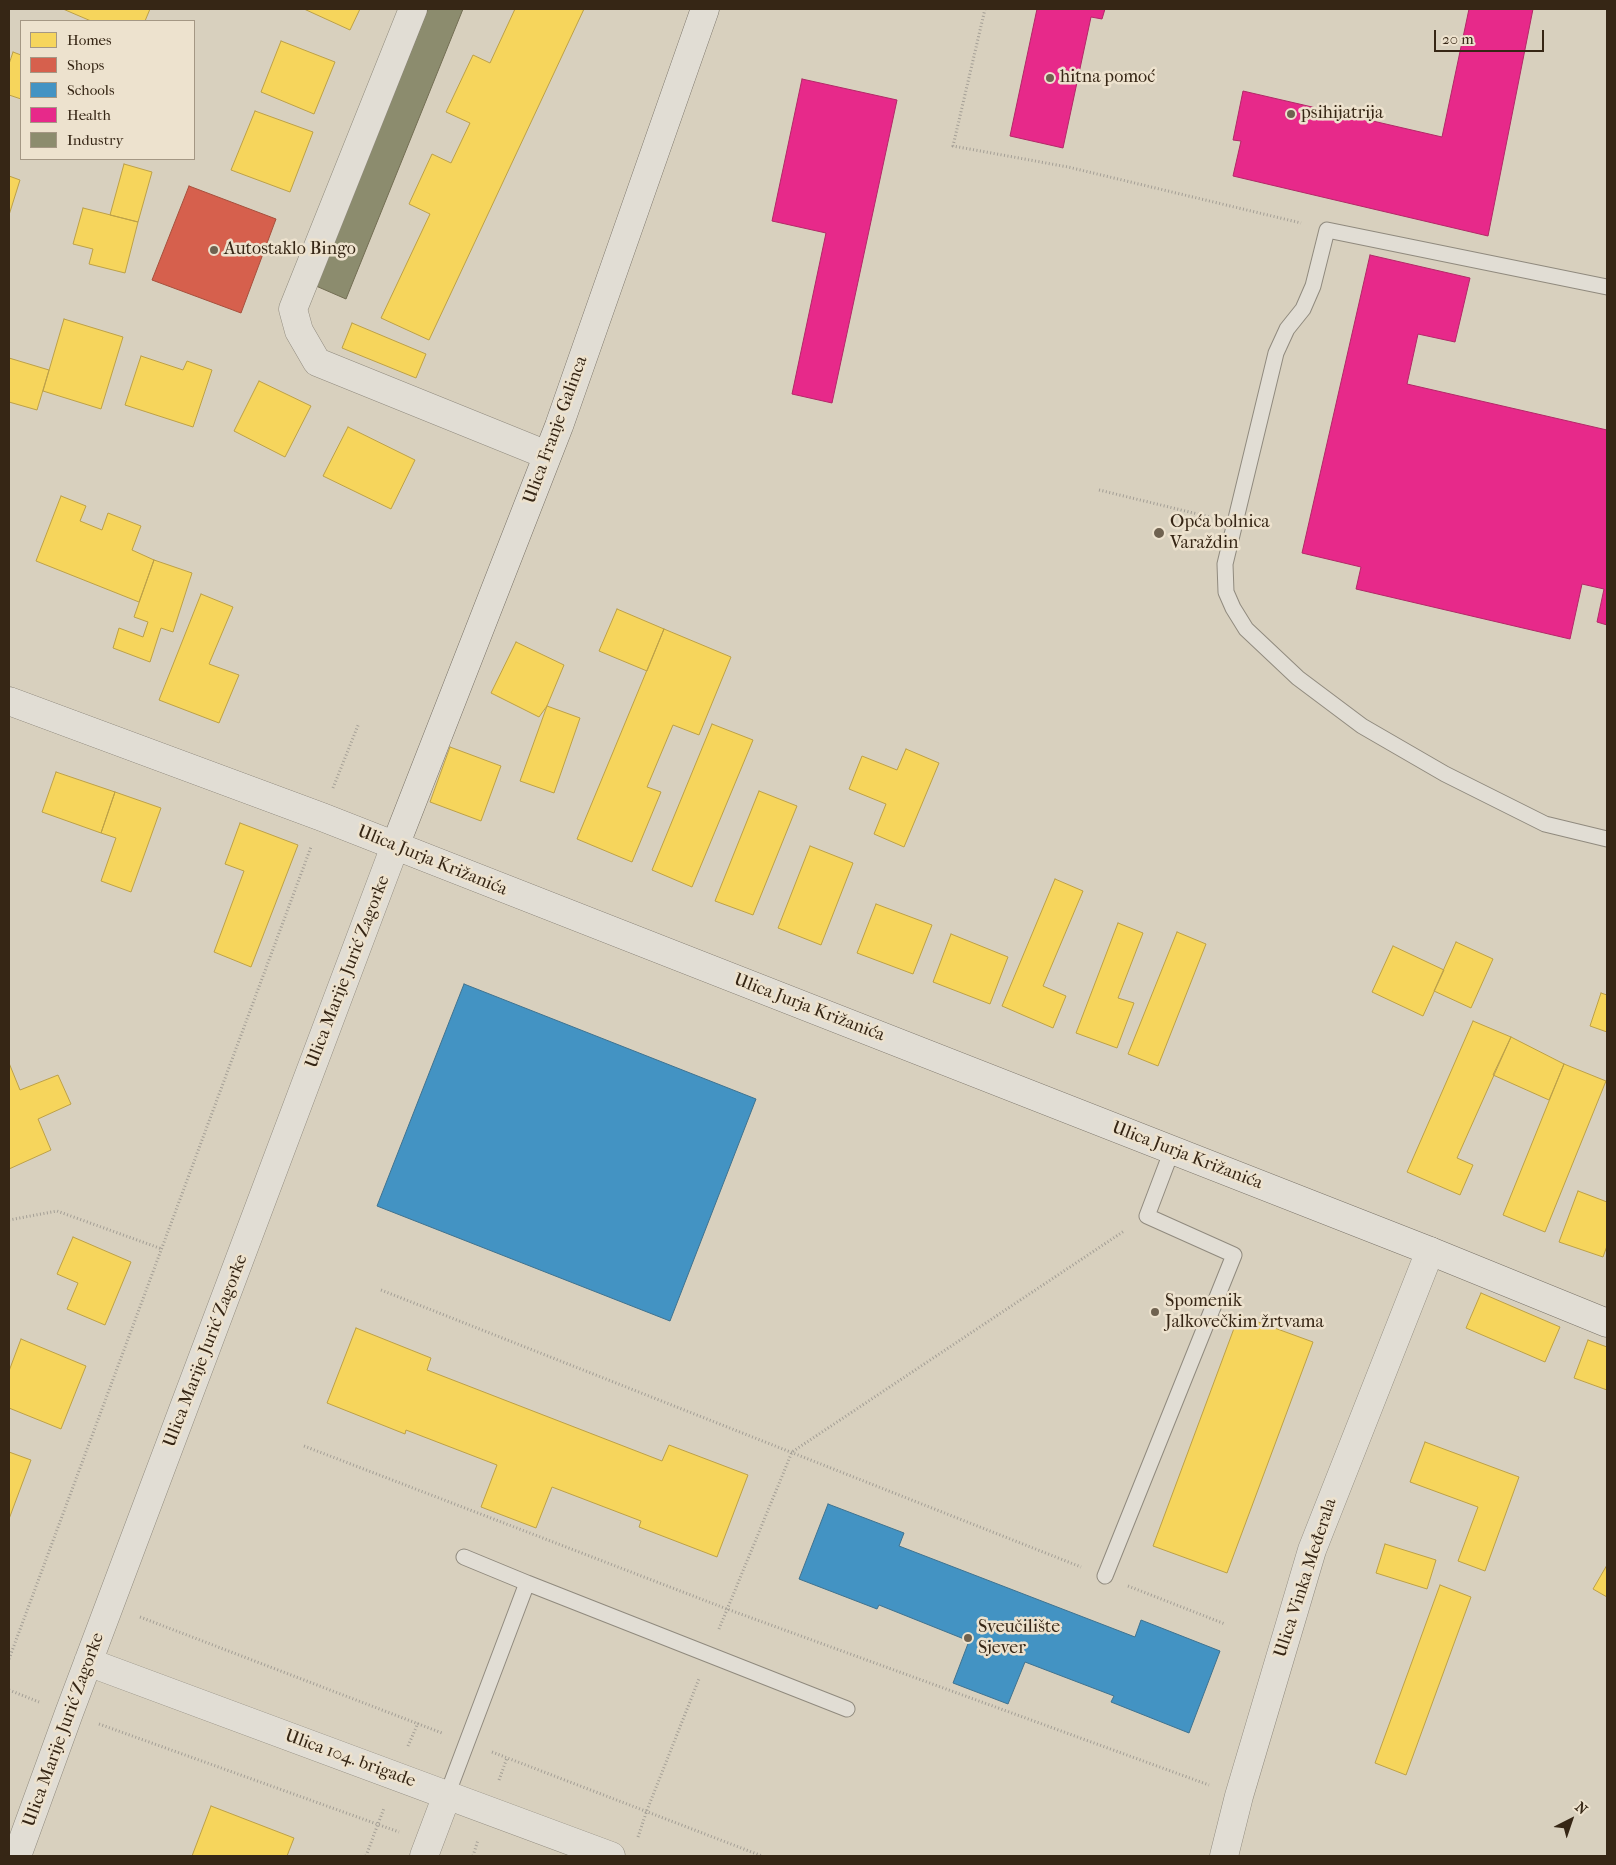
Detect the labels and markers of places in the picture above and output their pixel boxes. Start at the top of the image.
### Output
place label: hitna pomoć [1060,67,1155,89]
marker: hitna pomoć [1044,72,1056,84]
place label: psihijatrija [1301,103,1383,125]
marker: psihijatrija [1285,108,1297,120]
place label: Autostaklo Bingo [224,239,356,261]
marker: Autostaklo Bingo [208,244,220,256]
place label: Opća bolnica Varaždin [1170,512,1270,554]
marker: Opća bolnica Varaždin [1152,526,1166,540]
place label: Spomenik Jalkovečkim žrtvama [1165,1291,1324,1334]
marker: Spomenik Jalkovečkim žrtvama [1149,1306,1161,1318]
place label: Sveučilište Sjever [978,1617,1060,1660]
marker: Sveučilište Sjever [962,1632,974,1644]

